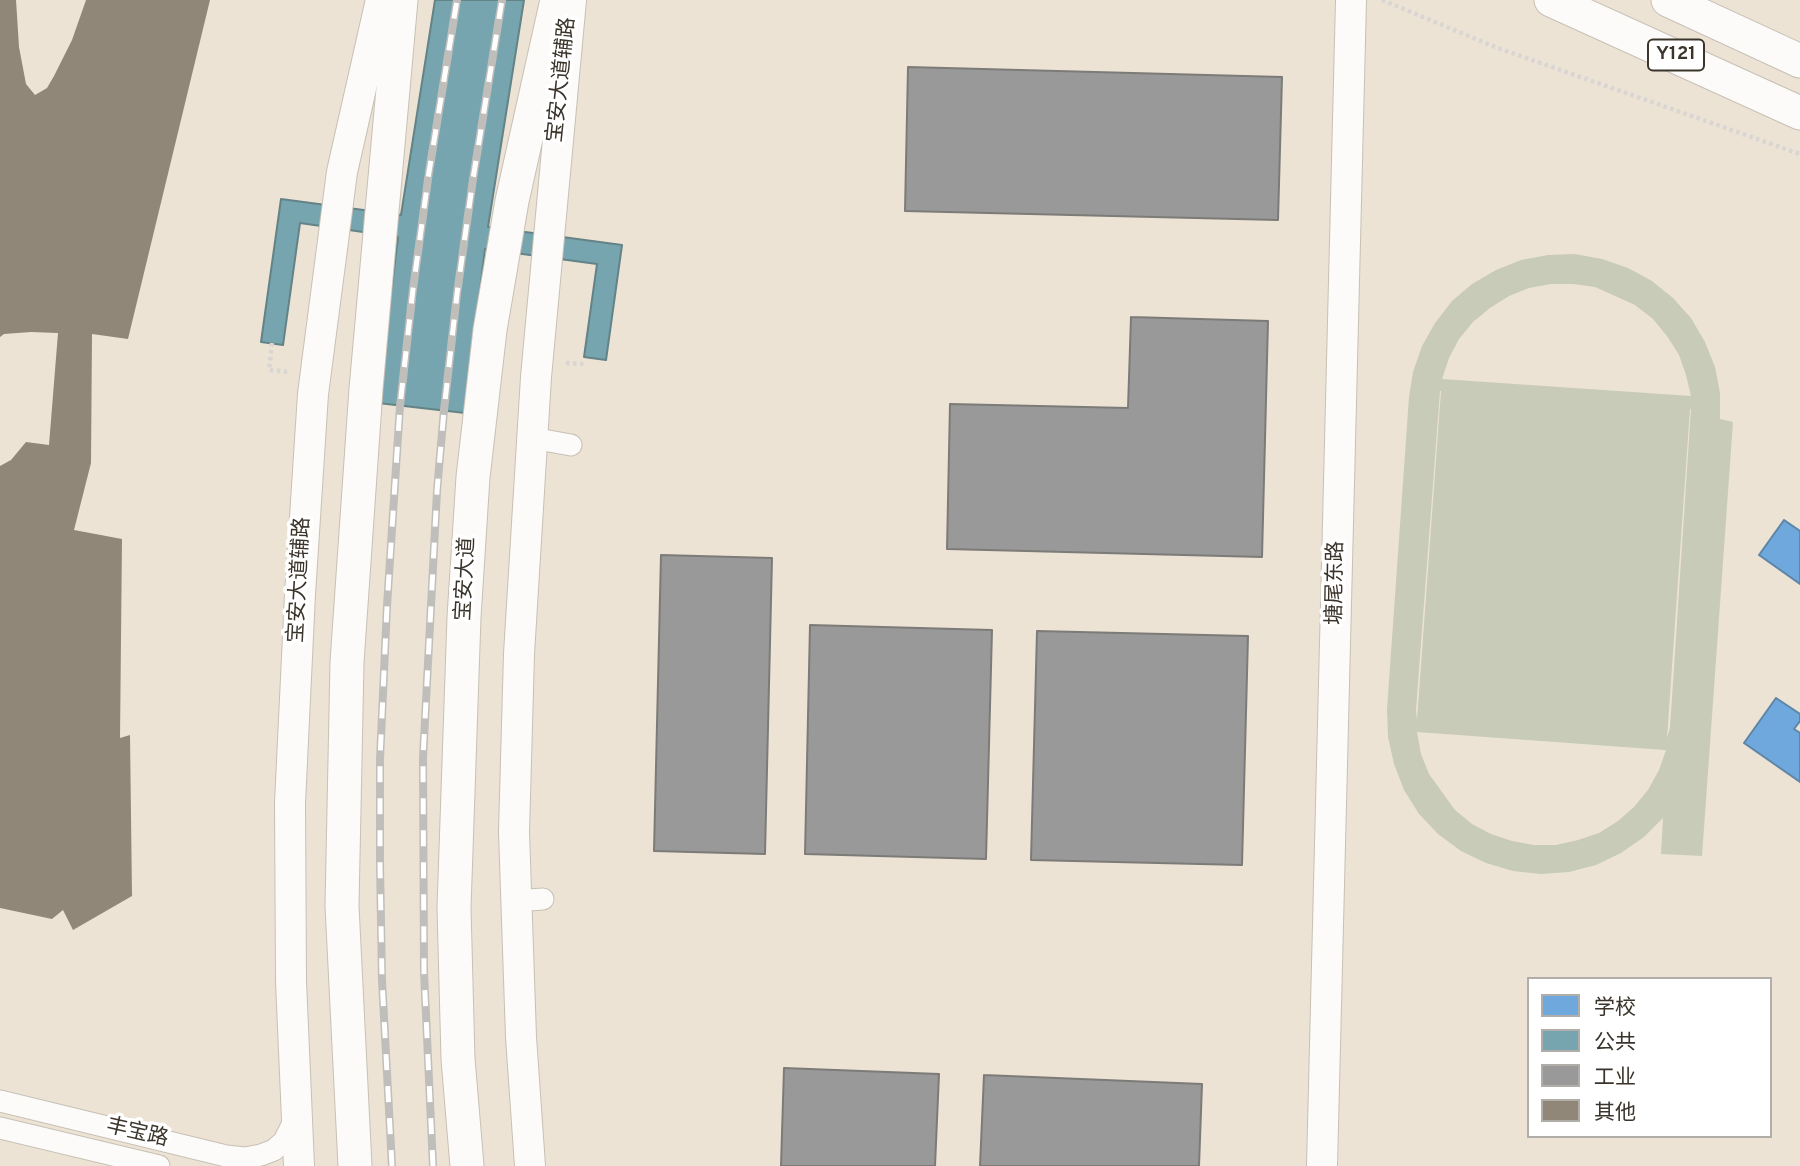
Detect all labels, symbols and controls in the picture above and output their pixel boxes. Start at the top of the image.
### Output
street label: 宝安大道辅路 [544,16,582,144]
road number: Y121 [1648,40,1704,70]
street label: 宝安大道辅路 [285,516,317,644]
street label: 宝安大道 [452,536,482,622]
street label: 塘尾东路 [1324,541,1350,625]
legend [1527,977,1772,1138]
text: 学校 [1594,995,1636,1022]
text: 公共 [1594,1030,1636,1057]
text: 工业 [1594,1065,1636,1092]
text: 其他 [1594,1100,1636,1127]
street label: 丰宝路 [103,1115,171,1153]

